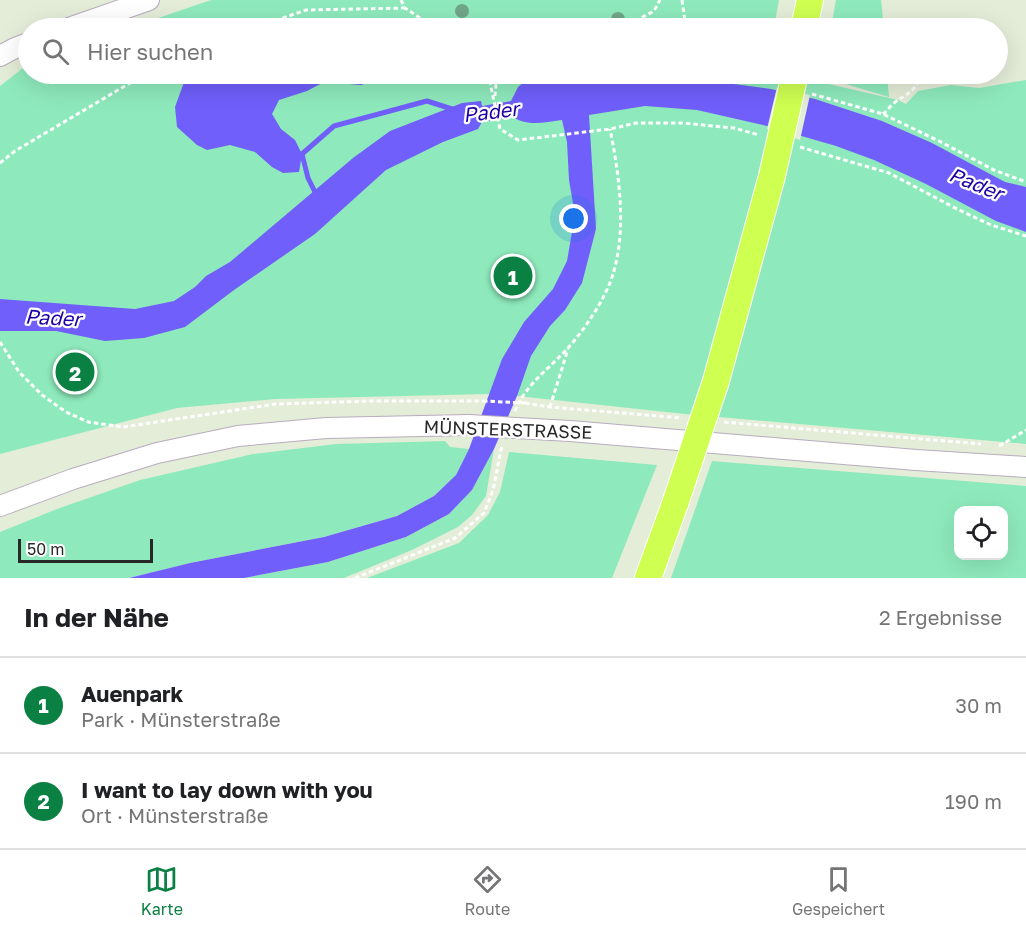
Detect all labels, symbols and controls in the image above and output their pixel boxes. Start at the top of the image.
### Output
search box [18,18,1008,84]
icon: search [39,35,72,68]
text: Hier suchen [87,38,213,65]
water label: Pader [462,95,523,126]
water label: Pader [946,161,1010,206]
your location [559,204,588,233]
pin: 1 [494,254,532,298]
water label: Pader [25,304,85,331]
pin: 2 [56,350,94,394]
street label: MÜNSTERSTRASSE [423,415,593,443]
map controls [954,506,1008,560]
button: locate [954,506,1008,560]
scale bar [18,536,153,564]
text: 50 m [27,539,64,559]
text: In der Nähe [24,602,169,633]
text: 2 Ergebnisse [879,605,1002,629]
text: Auenpark [81,680,183,707]
text: 1 [38,693,49,717]
text: 30 m [955,693,1002,717]
text: Park · Münsterstraße [81,707,281,731]
text: I want to lay down with you [81,776,373,803]
text: 2 [37,789,50,813]
text: 190 m [945,789,1002,813]
text: Ort · Münsterstraße [81,803,268,827]
tab: Karte [141,863,183,919]
tab: Route [465,863,510,919]
tab: Gespeichert [792,863,885,919]

